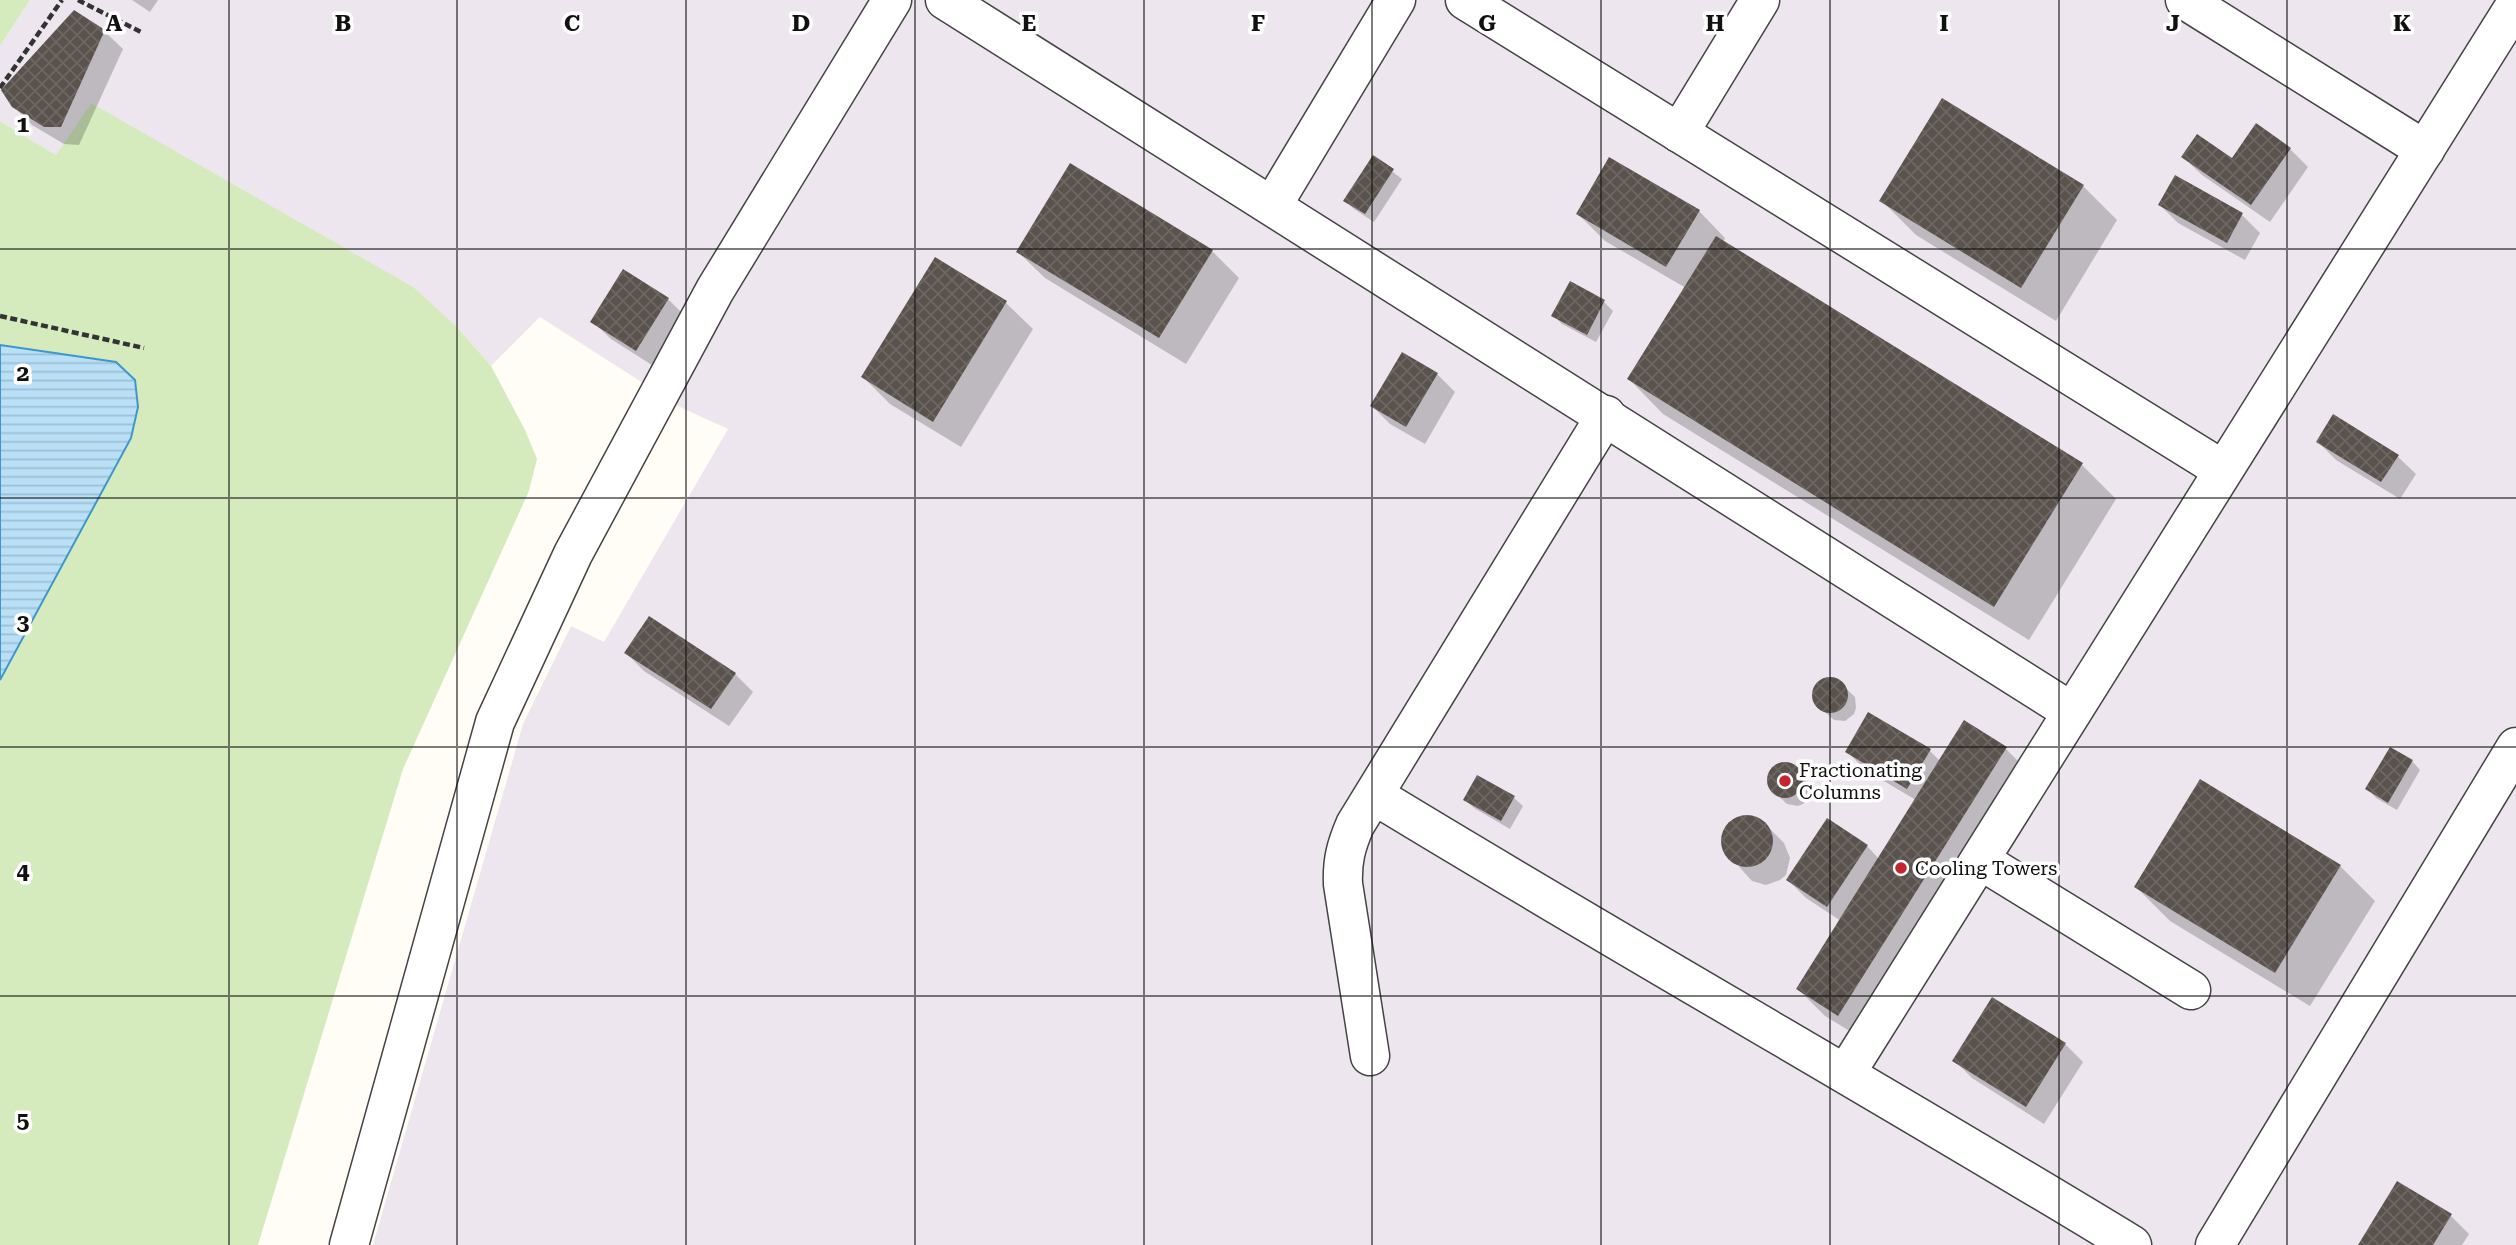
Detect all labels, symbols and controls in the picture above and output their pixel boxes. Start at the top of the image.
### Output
text: A [106,10,123,37]
text: B [335,10,351,37]
text: C [564,10,580,37]
text: D [792,10,810,37]
text: E [1022,10,1036,37]
text: F [1251,10,1265,37]
text: G [1478,10,1496,37]
text: H [1706,10,1725,37]
text: I [1939,10,1949,37]
text: J [2166,10,2180,37]
text: K [2393,10,2411,37]
text: 1 [17,111,30,138]
text: 2 [17,360,29,387]
text: 3 [17,609,30,636]
place label: Fractionating Columns [1799,759,1922,804]
marker: Fractionating Columns [1777,773,1793,789]
place label: Cooling Towers [1915,857,2057,880]
text: 4 [17,858,30,885]
marker: Cooling Towers [1893,860,1909,876]
text: 5 [17,1107,30,1134]

